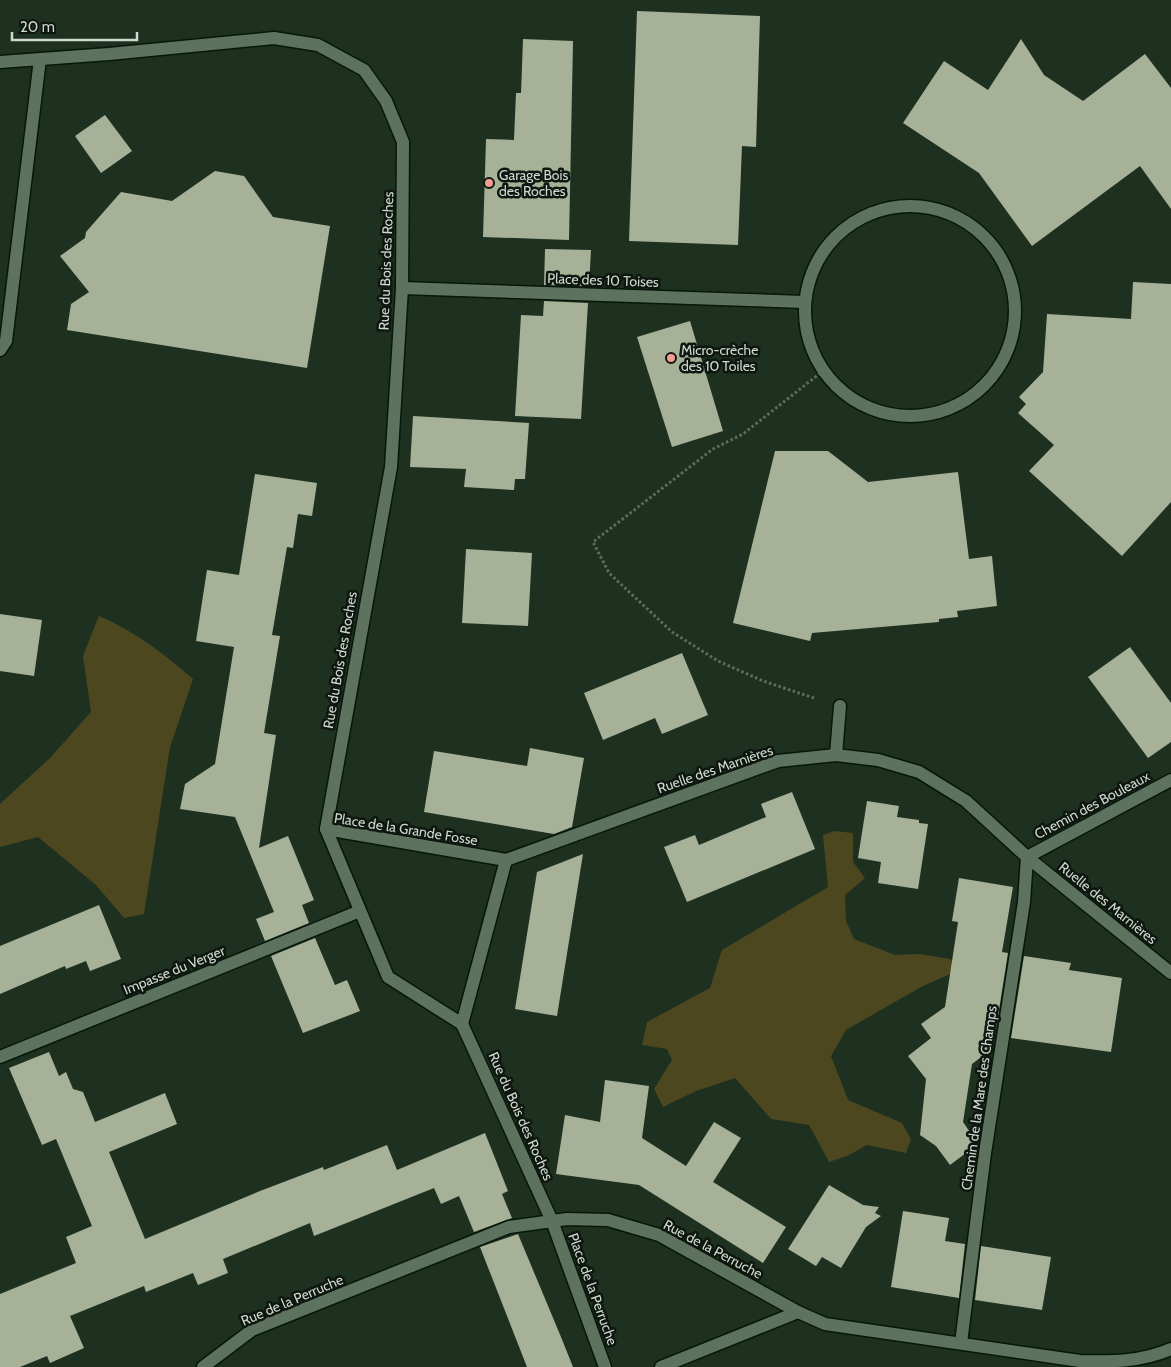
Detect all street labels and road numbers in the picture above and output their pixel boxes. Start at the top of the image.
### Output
street label: Rue du Bois des Roches [375,191,397,331]
street label: Place des 10 Toises [547,269,659,291]
street label: Rue du Bois des Roches [319,590,361,730]
street label: Ruelle des Marnières [655,741,775,797]
street label: Chemin des Bouleaux [1031,767,1153,843]
street label: Place de la Grande Fosse [333,809,479,849]
street label: Ruelle des Marnières [1055,858,1161,948]
street label: Impasse du Verger [120,941,228,999]
street label: Chemin de la Mare des Champs [957,1004,1001,1191]
street label: Rue du Bois des Roches [485,1049,558,1183]
street label: Rue de la Perruche [660,1215,766,1283]
street label: Place de la Perruche [564,1230,622,1348]
street label: Rue de la Perruche [238,1270,346,1330]

